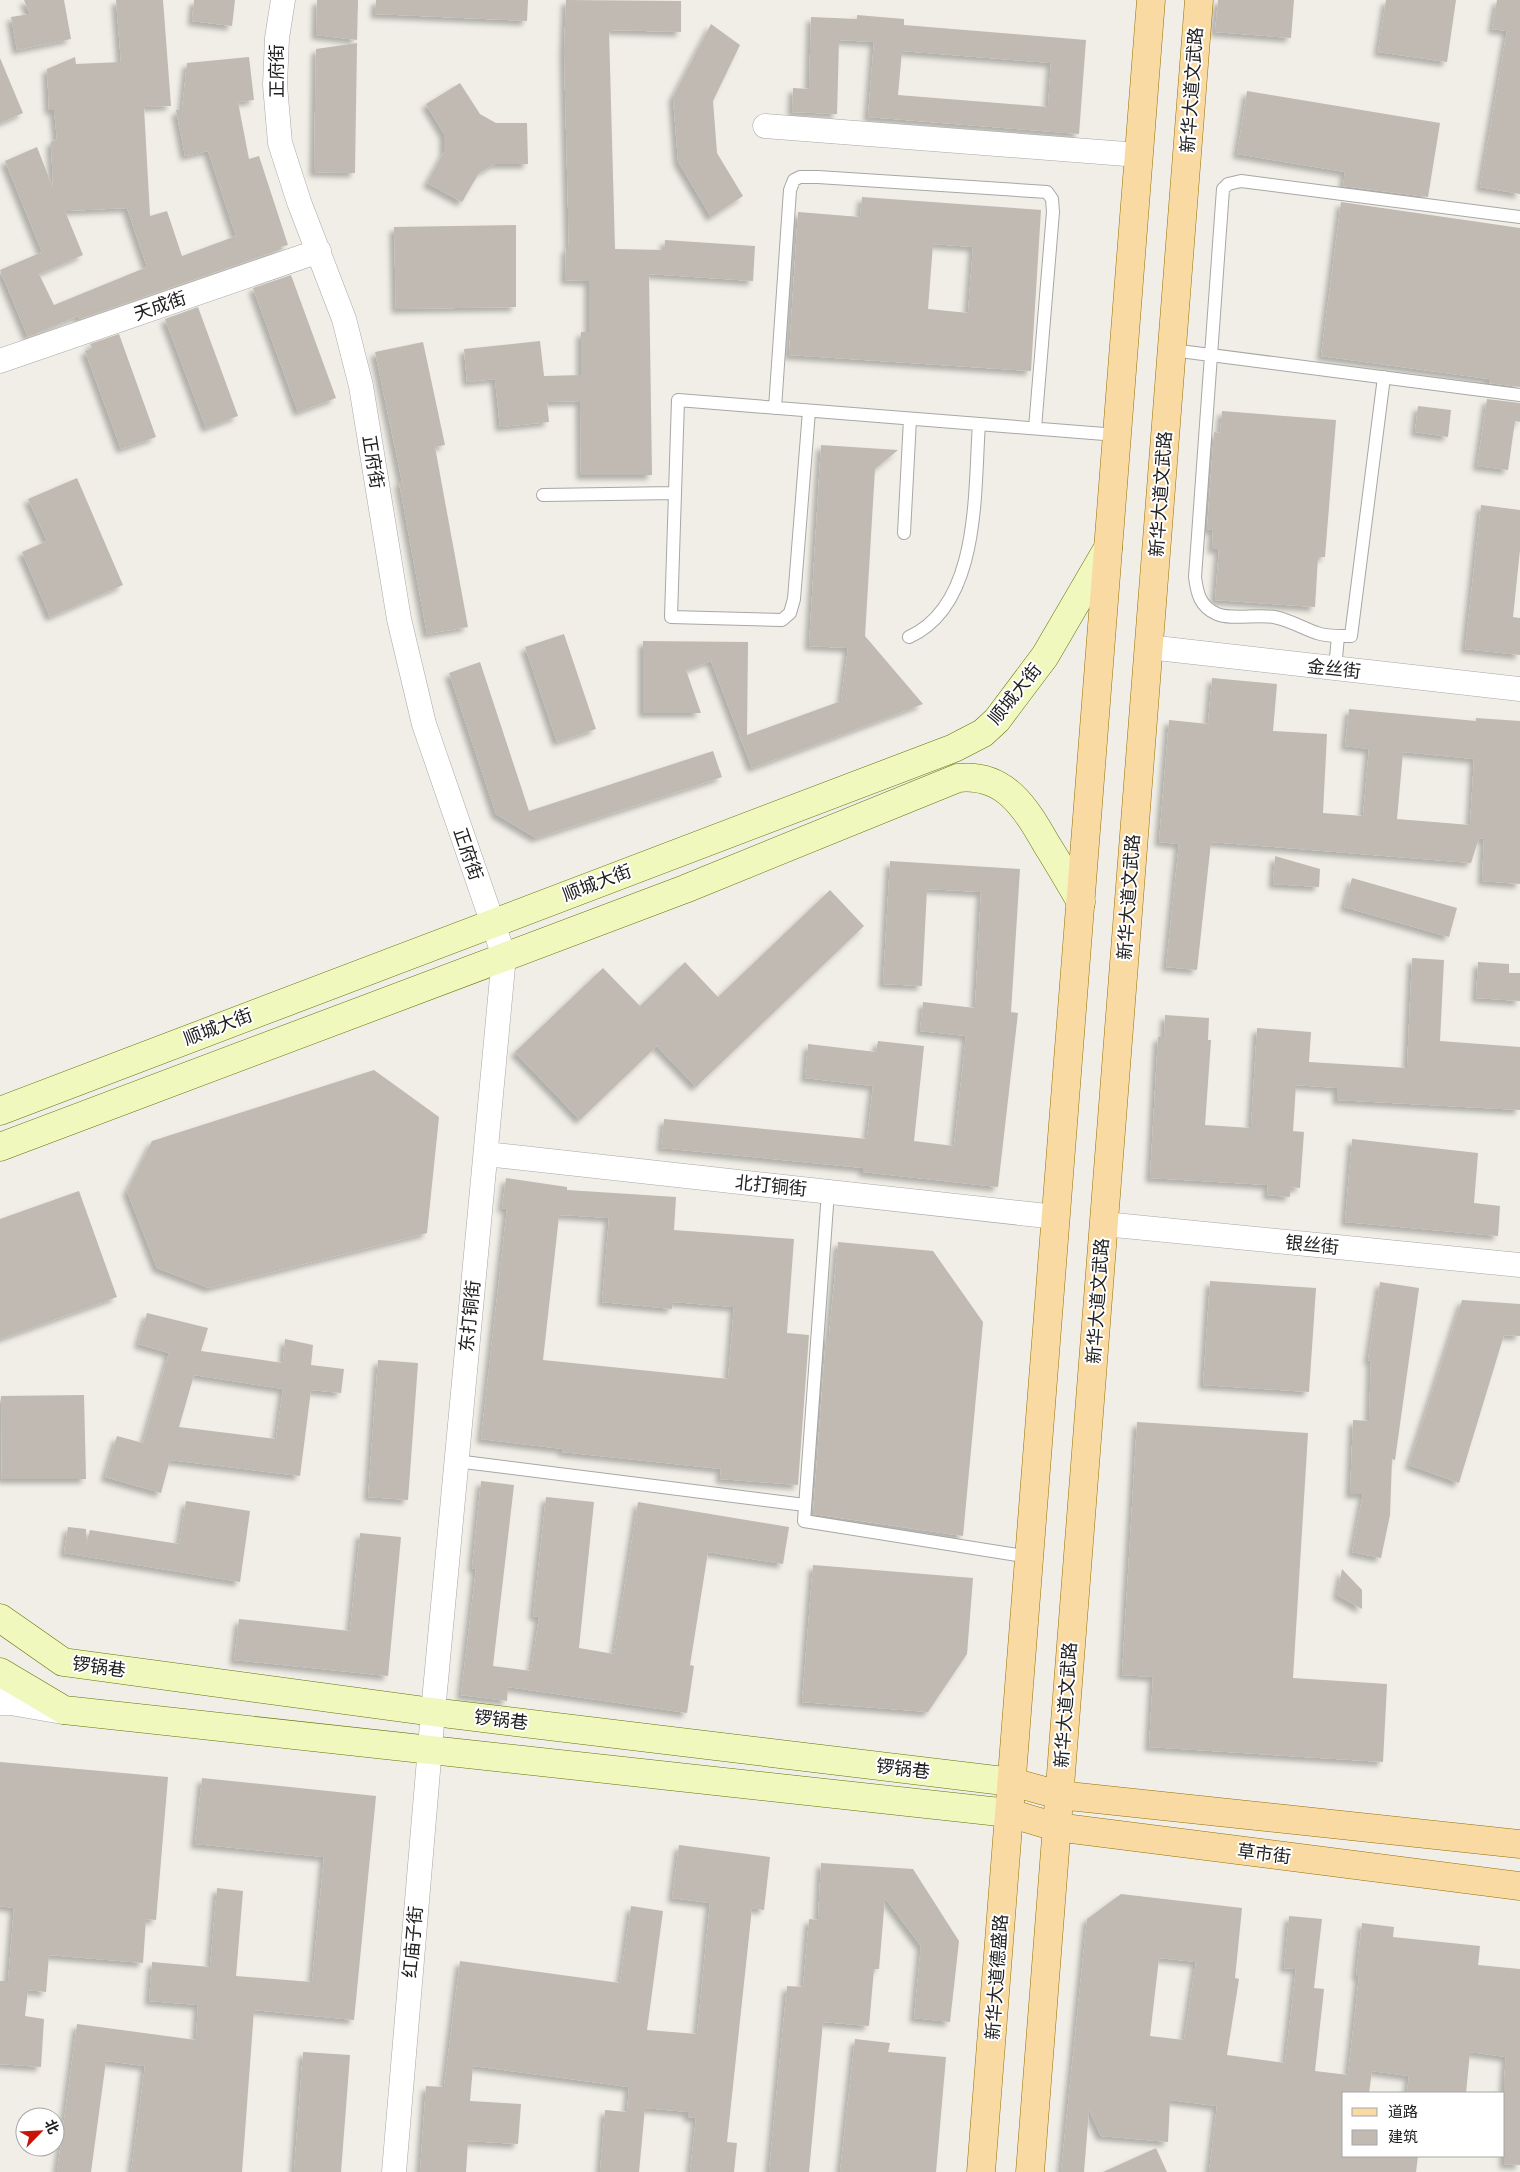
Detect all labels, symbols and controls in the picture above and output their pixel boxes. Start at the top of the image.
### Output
street label: 新华大道文武路 [1177,26,1207,154]
street label: 正府街 [266,44,288,98]
street label: 天成街 [131,287,189,325]
street label: 新华大道文武路 [1146,430,1176,558]
street label: 正府街 [358,434,388,490]
street label: 金丝街 [1306,655,1362,683]
street label: 顺城大街 [984,659,1046,729]
street label: 正府街 [449,825,487,883]
street label: 新华大道文武路 [1114,833,1144,961]
street label: 顺城大街 [559,860,635,906]
street label: 顺城大街 [180,1004,256,1050]
street label: 北打铜街 [734,1171,808,1201]
street label: 银丝街 [1284,1231,1340,1259]
street label: 新华大道文武路 [1083,1237,1113,1365]
street label: 东打铜街 [455,1279,485,1353]
street label: 新华大道文武路 [1051,1641,1081,1769]
street label: 锣锅巷 [71,1652,127,1682]
street label: 锣锅巷 [473,1706,529,1734]
street label: 锣锅巷 [875,1755,931,1783]
street label: 草市街 [1236,1840,1292,1868]
street label: 红庙子街 [399,1905,427,1979]
street label: 新华大道德盛路 [982,1913,1012,2041]
legend [1342,2092,1505,2157]
text: 道路 [1388,2103,1418,2121]
north arrow [15,2107,65,2157]
text: 北 [41,2117,63,2137]
text: 建筑 [1388,2128,1418,2146]

